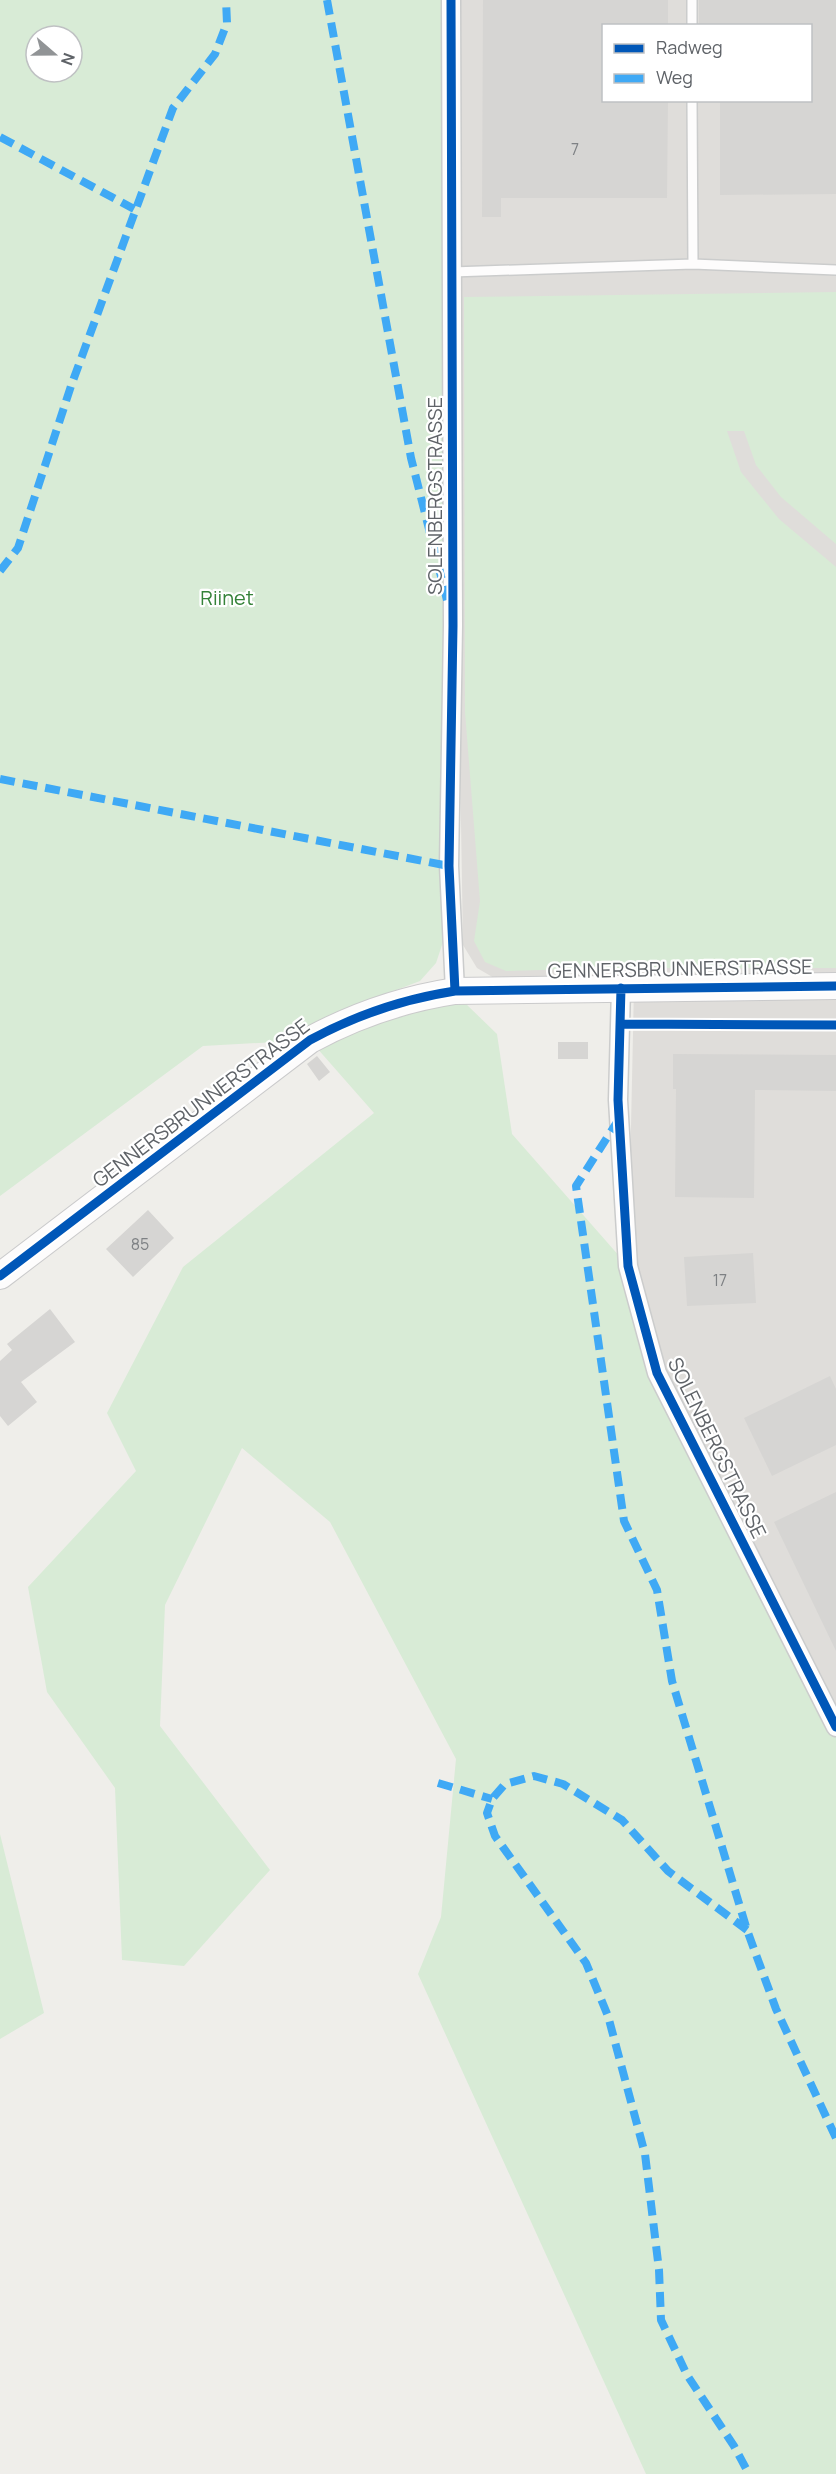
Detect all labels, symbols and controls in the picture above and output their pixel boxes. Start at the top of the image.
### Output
north arrow [24,24,84,84]
legend [602,24,812,102]
text: Radweg [656,35,723,59]
text: N [56,50,80,68]
text: Weg [656,65,693,89]
house number: 7 [571,138,579,160]
street label: SOLENBERGSTRASSE [421,397,448,595]
park label: Riinet [200,584,254,611]
street label: GENNERSBRUNNERSTRASSE [547,953,813,984]
street label: GENNERSBRUNNERSTRASSE [87,1012,315,1193]
house number: 85 [131,1233,149,1255]
house number: 17 [713,1269,727,1291]
street label: SOLENBERGSTRASSE [662,1353,773,1543]

